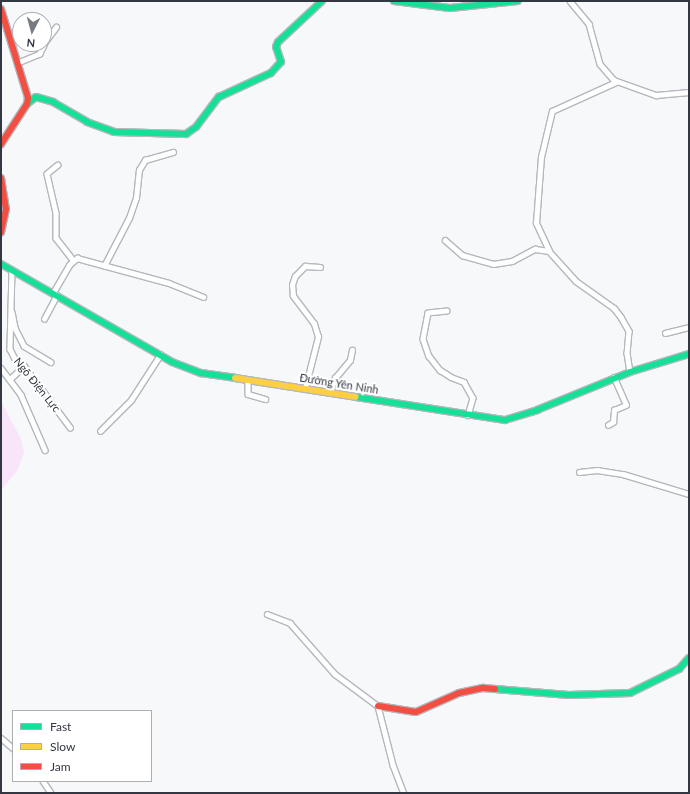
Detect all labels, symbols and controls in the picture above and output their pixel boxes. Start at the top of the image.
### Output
north arrow [12,12,52,52]
text: N [26,37,36,50]
street label: Ngõ Điện Lực [11,355,63,415]
street label: Đường Yên Ninh [298,371,380,397]
legend [12,710,152,782]
text: Fast [50,719,71,734]
text: Slow [50,739,75,754]
text: Jam [50,759,71,774]

